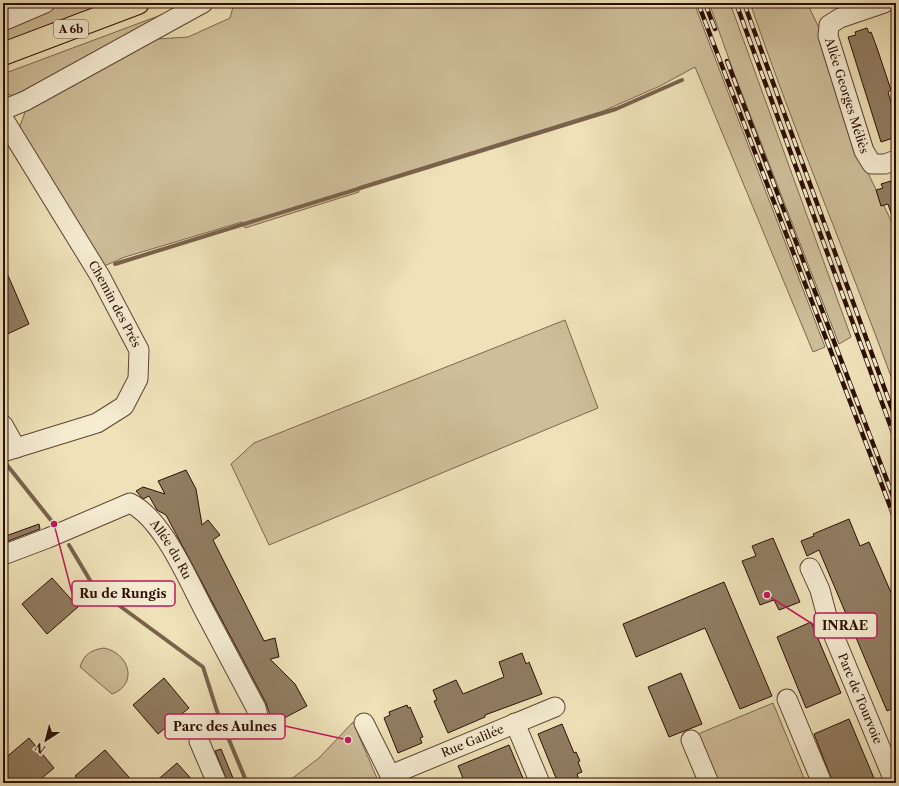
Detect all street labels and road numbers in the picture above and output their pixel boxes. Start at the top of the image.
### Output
road number: A 6b [54,20,88,38]
street label: Allée Georges Méliès [822,35,872,155]
street label: Chemin des Prés [85,258,144,350]
street label: Allée du Ru [146,516,195,582]
street label: Parc de Tourvoie [835,651,886,746]
street label: Rue Galilée [439,721,506,760]

